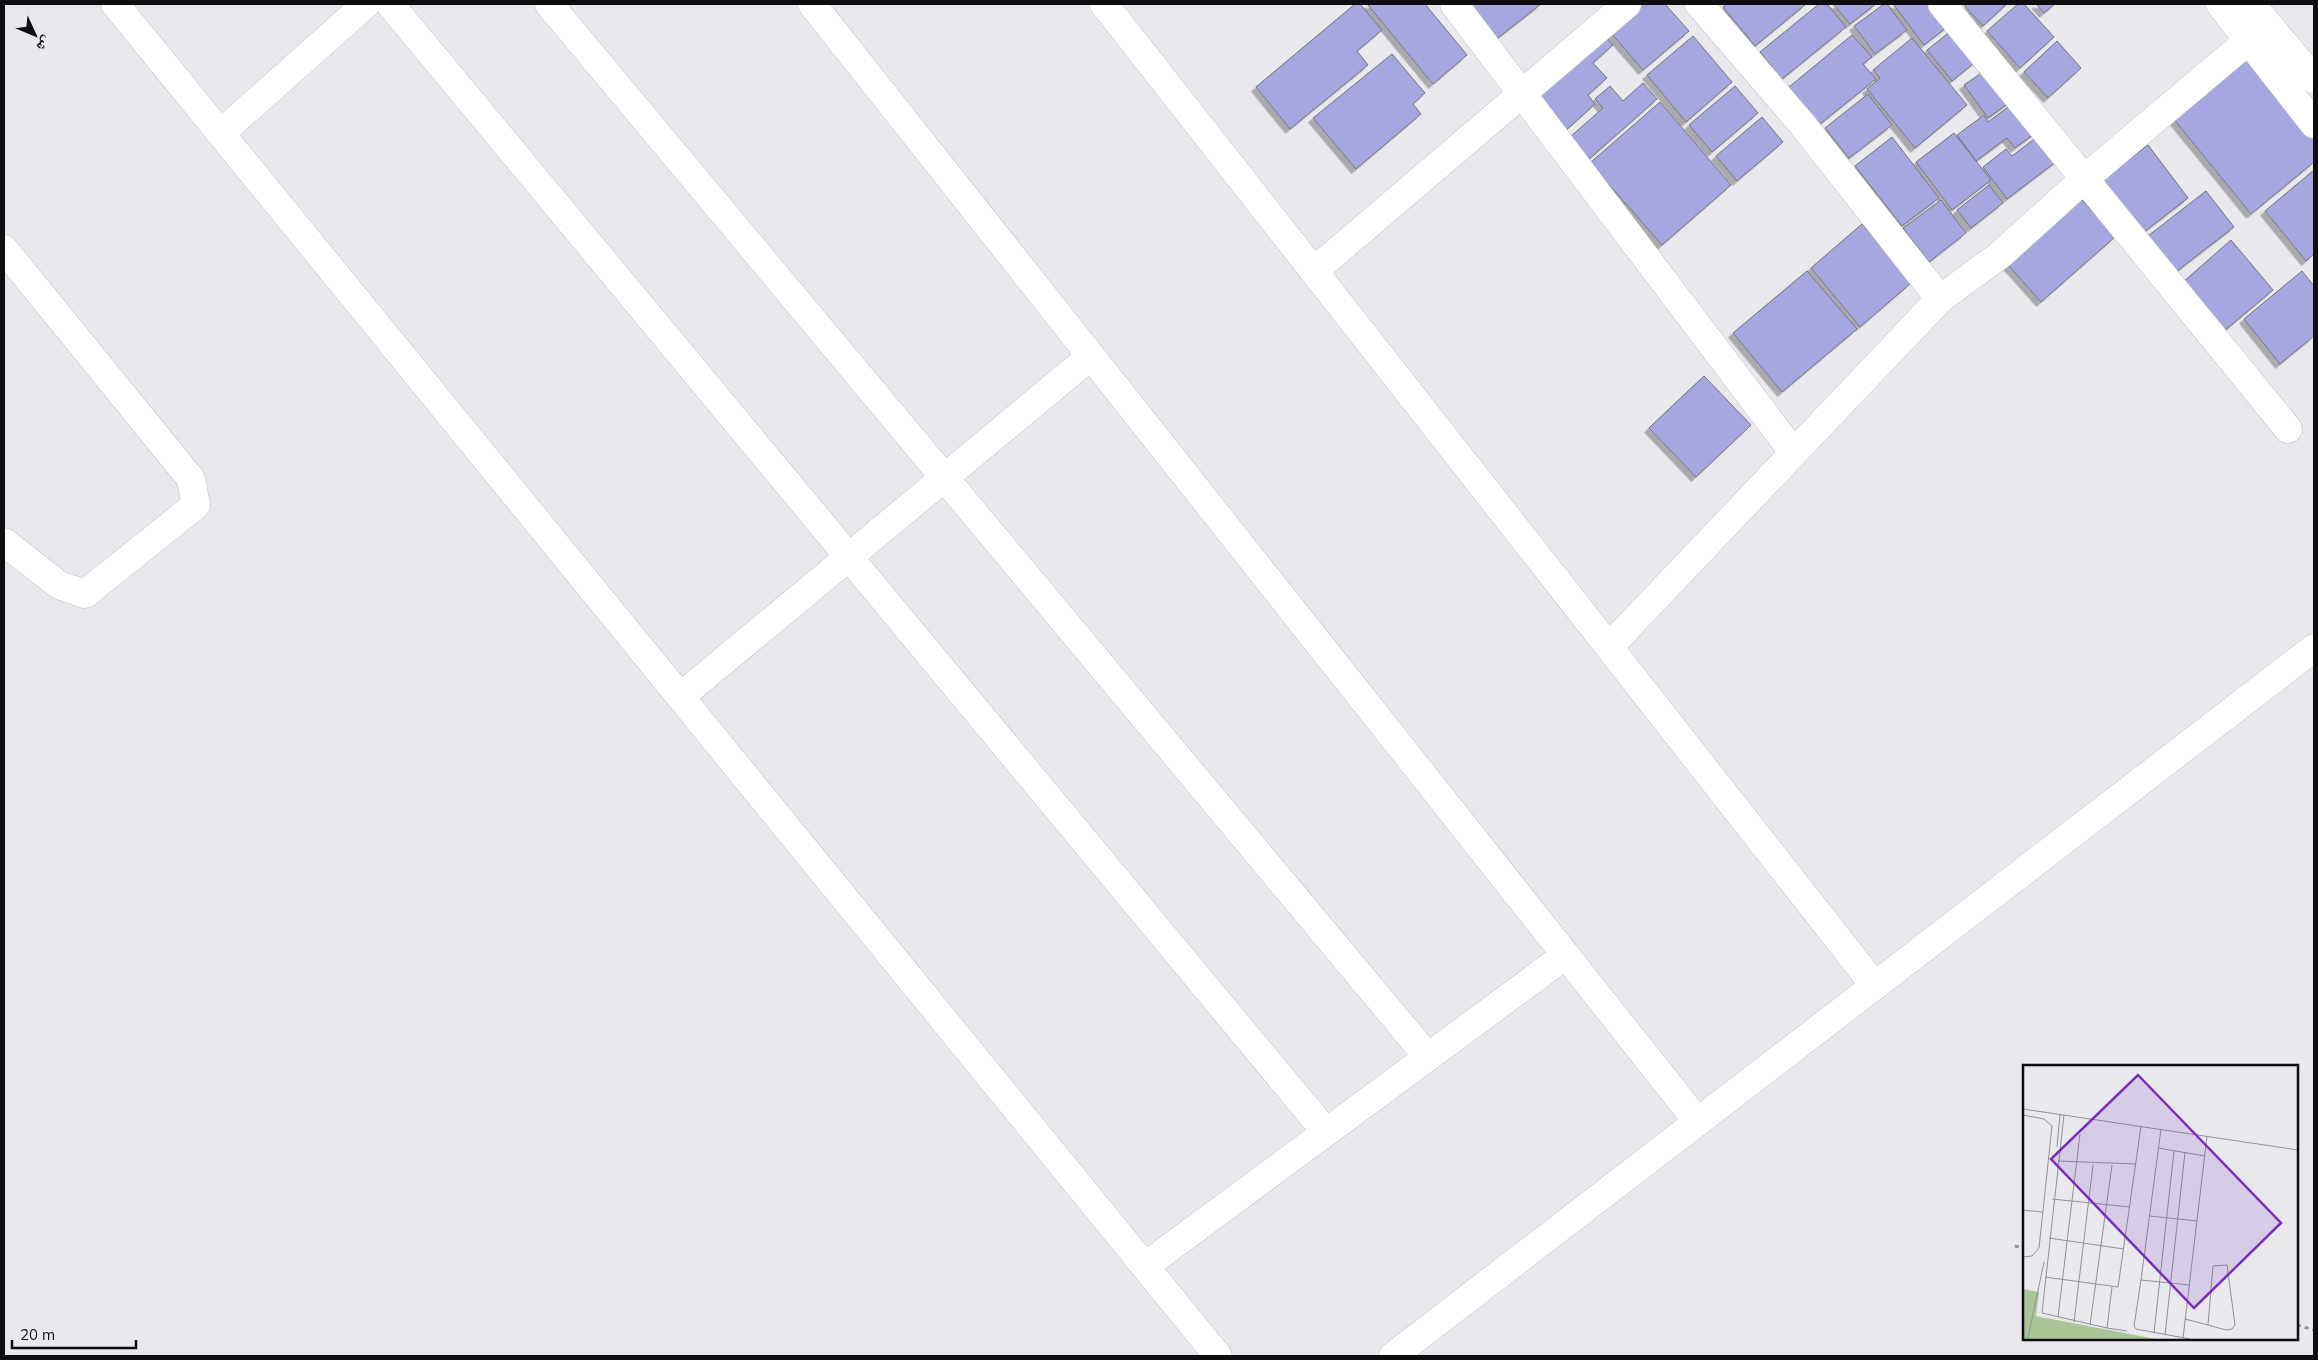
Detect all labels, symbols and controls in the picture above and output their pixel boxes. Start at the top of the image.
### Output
north arrow [10,10,60,60]
text: ش [33,32,56,56]
inset map [2023,1065,2298,1340]
scale bar [12,1318,136,1350]
text: 20 m [20,1325,55,1344]

